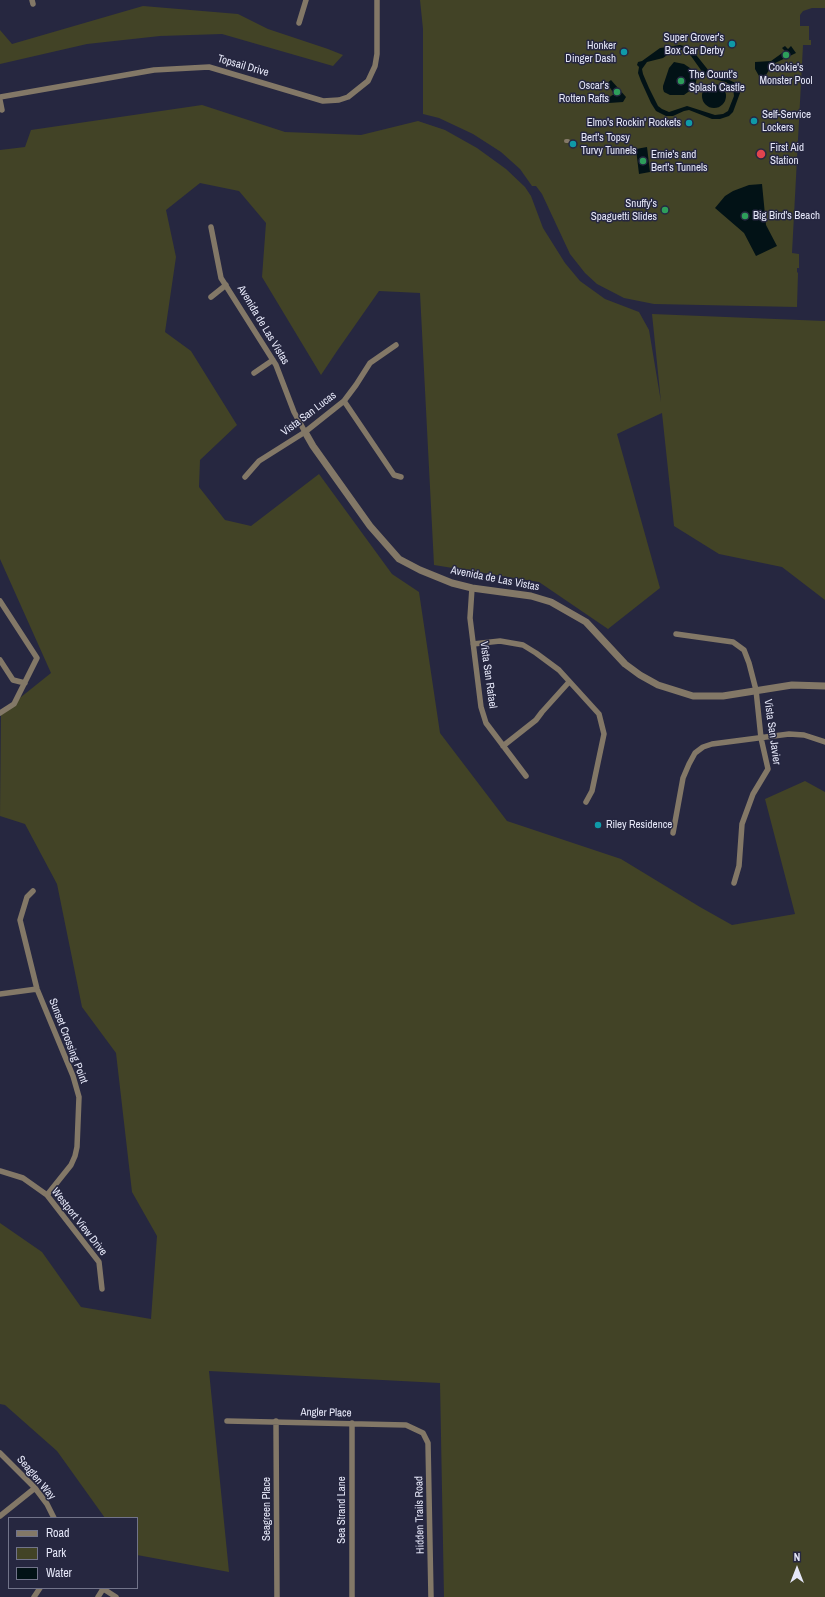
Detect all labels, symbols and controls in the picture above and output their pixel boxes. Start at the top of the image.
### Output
place label: Super Grover's Box Car Derby [664,31,724,57]
place label: Honker Dinger Dash [565,39,616,65]
marker: Super Grover's Box Car Derby [727,39,737,49]
marker: Honker Dinger Dash [619,47,629,57]
marker: Cookie's Monster Pool [781,50,791,60]
street label: Topsail Drive [216,52,270,80]
place label: Cookie's Monster Pool [759,61,813,87]
place label: The Count's Splash Castle [689,68,745,94]
marker: The Count's Splash Castle [676,76,686,86]
place label: Oscar's Rotten Rafts [559,79,609,105]
marker: Oscar's Rotten Rafts [612,87,622,97]
place label: Self-Service Lockers [762,108,811,134]
place label: Elmo's Rockin' Rockets [587,116,681,130]
marker: Self-Service Lockers [749,116,759,126]
marker: Elmo's Rockin' Rockets [684,118,694,128]
place label: Bert's Topsy Turvy Tunnels [581,131,637,157]
marker: Bert's Topsy Turvy Tunnels [568,139,578,149]
place label: First Aid Station [770,141,804,167]
place label: Ernie's and Bert's Tunnels [651,148,708,174]
marker: First Aid Station [755,148,767,160]
marker: Ernie's and Bert's Tunnels [638,156,648,166]
place label: Snuffy's Spaguetti Slides [591,197,657,223]
marker: Snuffy's Spaguetti Slides [660,205,670,215]
place label: Big Bird's Beach [753,209,820,223]
marker: Big Bird's Beach [740,211,750,221]
street label: Avenida de Las Vistas [234,283,292,367]
street label: Vista San Lucas [279,389,339,439]
street label: Avenida de Las Vistas [450,564,540,594]
street label: Vista San Rafael [477,641,499,709]
street label: Vista San Javier [761,698,783,766]
place label: Riley Residence [606,818,672,832]
marker: Riley Residence [593,820,603,830]
street label: Sunset Crossing Point [46,997,90,1085]
street label: Westport View Drive [48,1185,110,1259]
street label: Angler Place [300,1406,352,1420]
street label: Seaglen Way [14,1453,58,1503]
street label: Sea Strand Lane [335,1476,349,1544]
street label: Hidden Trails Road [413,1476,427,1554]
street label: Seagreen Place [260,1477,274,1541]
legend [8,1517,138,1589]
text: Road [46,1525,70,1541]
text: Park [46,1545,66,1561]
north arrow [777,1549,817,1589]
text: N [794,1550,800,1564]
text: Water [46,1565,72,1581]

